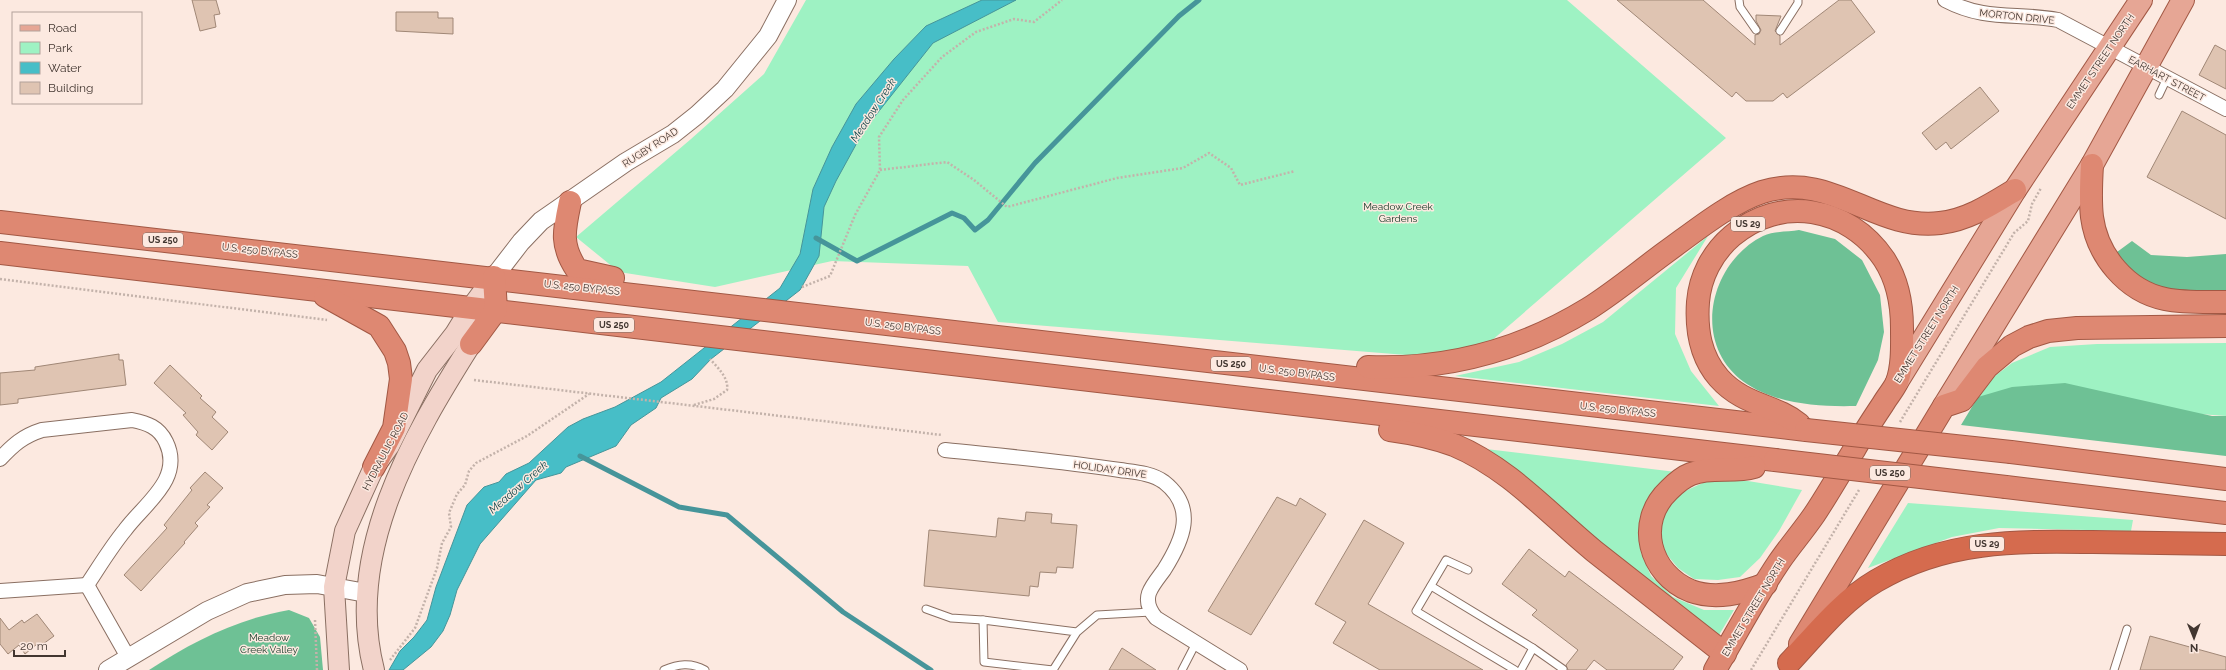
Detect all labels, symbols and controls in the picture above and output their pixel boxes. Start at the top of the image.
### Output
street label: MORTON DRIVE [1979,7,2055,26]
legend [12,12,142,104]
street label: EMMET STREET NORTH [2064,12,2136,111]
text: Road [48,21,77,35]
text: Park [48,41,73,55]
street label: EARHART STREET [2127,54,2207,103]
text: Water [48,61,82,75]
water label: Meadow Creek [848,76,899,145]
text: Building [48,81,94,95]
street label: RUGBY ROAD [620,125,680,169]
park label: Meadow Creek Gardens [1363,201,1434,224]
road number: US 29 [1731,217,1765,231]
road number: US 250 [143,233,183,247]
street label: U.S. 250 BYPASS [221,241,299,260]
street label: U.S. 250 BYPASS [543,278,621,297]
street label: EMMET STREET NORTH [1892,284,1961,385]
street label: U.S. 250 BYPASS [864,316,942,337]
road number: US 250 [594,318,634,332]
road number: US 250 [1211,357,1251,371]
street label: U.S. 250 BYPASS [1258,362,1336,383]
street label: U.S. 250 BYPASS [1579,400,1657,419]
street label: HYDRAULIC ROAD [360,410,411,492]
water label: Meadow Creek [486,458,550,516]
street label: HOLIDAY DRIVE [1073,459,1147,480]
road number: US 250 [1870,466,1910,480]
road number: US 29 [1970,537,2004,551]
street label: EMMET STREET NORTH [1720,556,1787,658]
north arrow [2174,618,2214,658]
scale bar [14,632,65,658]
park label: Meadow Creek Valley [240,632,298,655]
text: 20 m [20,639,48,653]
text: N [2190,641,2198,654]

